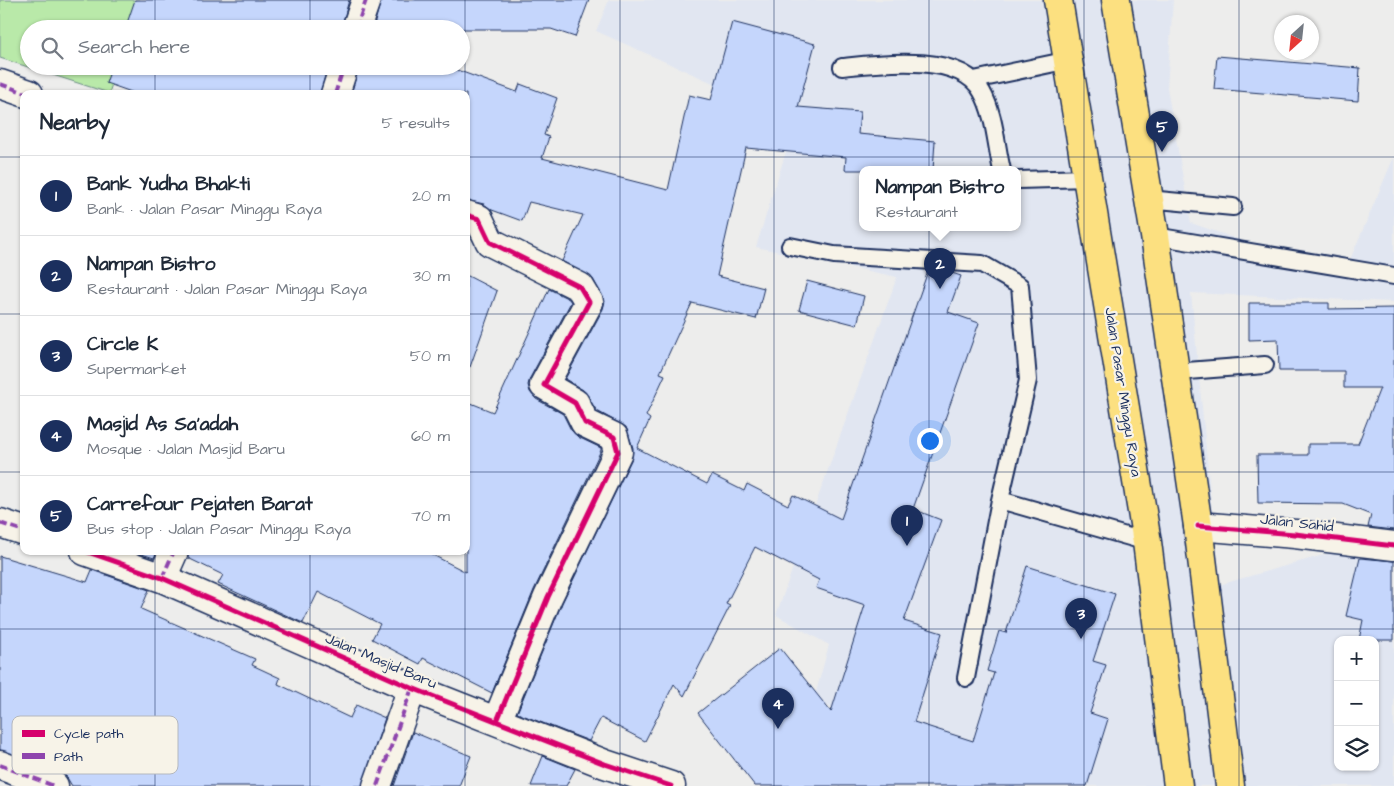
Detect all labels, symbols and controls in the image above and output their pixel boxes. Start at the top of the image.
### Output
north arrow [1274,15,1319,60]
search box [20,20,470,75]
icon: search [38,34,66,62]
text: Search here [78,34,190,61]
text: Nearby [40,108,110,137]
pin: 5 [1146,111,1178,152]
text: 5 results [382,112,450,134]
popup [859,166,1021,231]
text: Bank Yudha Bhakti [87,171,250,198]
text: Nampan Bistro [876,174,1004,201]
text: 1 [55,185,57,207]
text: 20 m [412,185,450,207]
text: Bank · Jalan Pasar Minggu Raya [87,198,322,220]
text: Restaurant [876,201,958,223]
pin: 2 [924,248,956,289]
text: Nampan Bistro [87,251,216,278]
text: 2 [51,265,61,287]
text: 30 m [413,265,450,287]
text: Restaurant · Jalan Pasar Minggu Raya [87,278,367,300]
street label: Jalan Pasar Minggu Raya [1098,306,1147,479]
text: Circle K [87,331,158,358]
text: 3 [52,345,60,367]
text: 50 m [410,345,450,367]
text: Supermarket [87,358,186,380]
text: Masjid As Sa'adah [87,411,238,438]
text: 4 [51,425,61,447]
text: 60 m [411,425,450,447]
your location [917,428,943,454]
text: Mosque · Jalan Masjid Baru [87,438,285,460]
text: Carrefour Pejaten Barat [87,491,313,518]
text: 5 [50,505,62,527]
text: 70 m [411,505,450,527]
pin: 1 [891,505,923,546]
street label: Jalan Sahid [1259,509,1335,537]
text: Bus stop · Jalan Pasar Minggu Raya [87,518,351,540]
pin: 3 [1065,598,1097,639]
street label: Jalan Masjid Baru [322,628,440,694]
map controls [1334,636,1379,771]
button: + [1334,636,1379,681]
button: − [1334,681,1379,726]
pin: 4 [762,688,794,729]
legend [12,716,178,774]
text: Cycle path [54,724,123,744]
button: layers [1334,726,1379,771]
text: Path [54,747,83,767]

